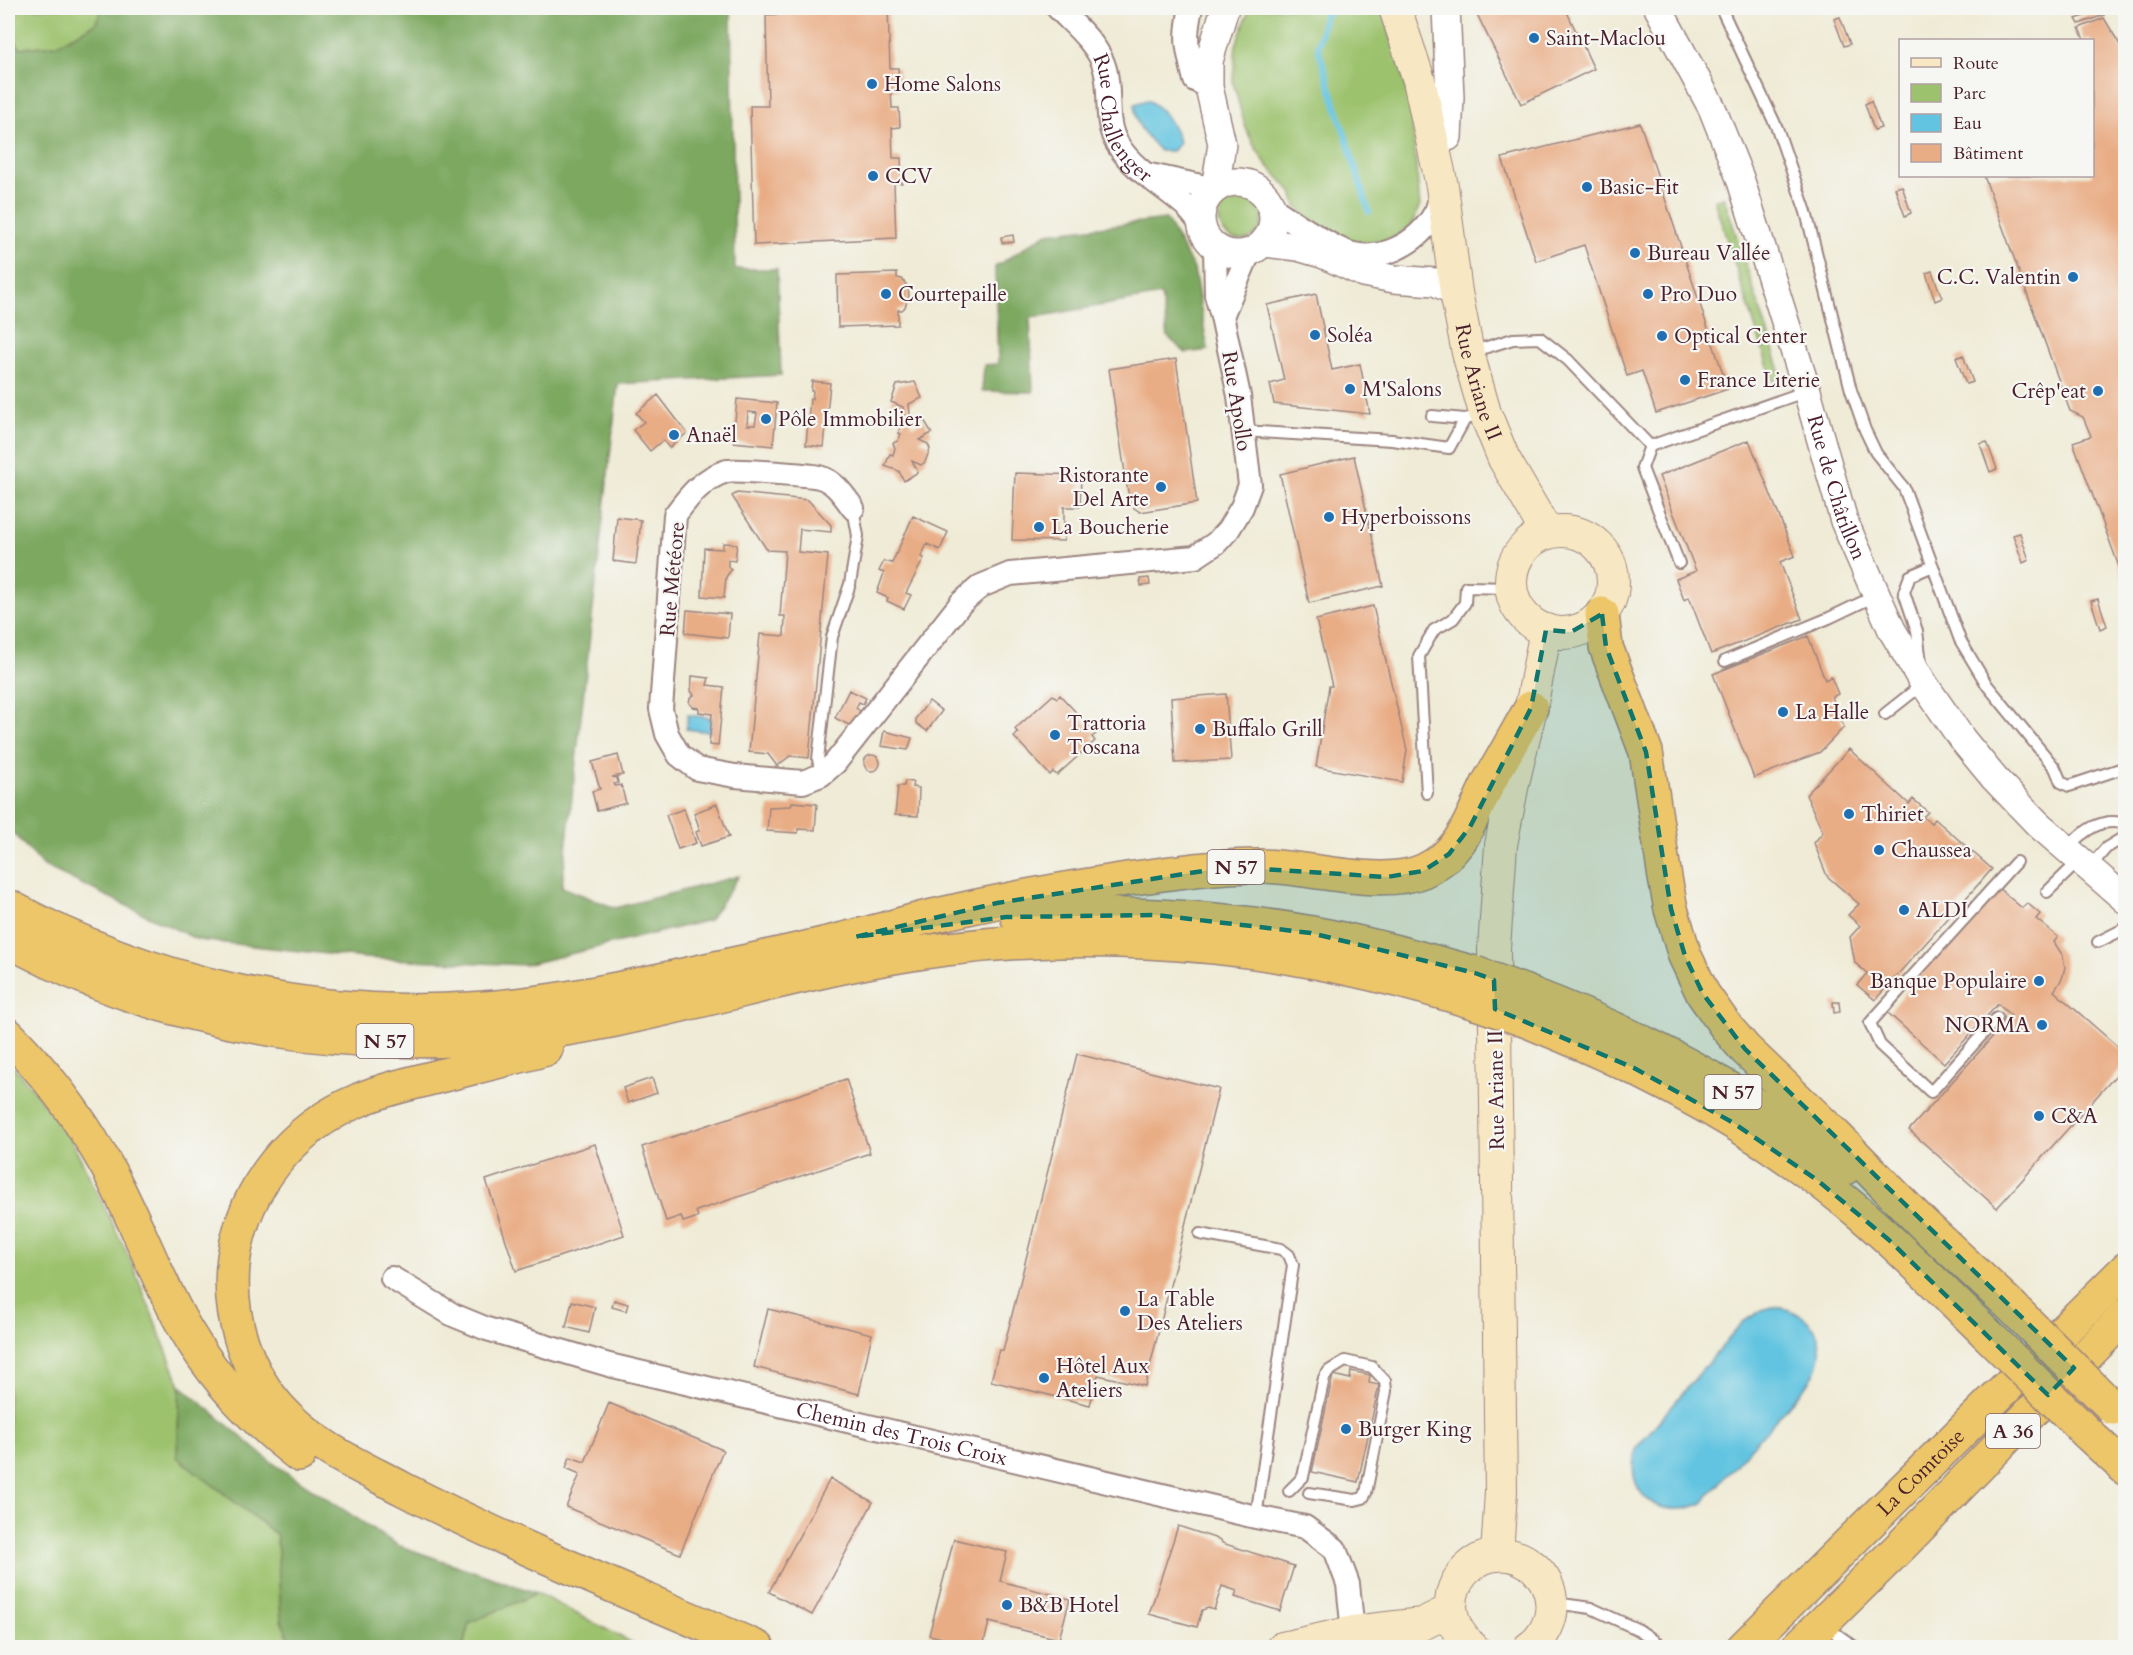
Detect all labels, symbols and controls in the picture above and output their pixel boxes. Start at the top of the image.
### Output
place label: Saint-Maclou [1546,24,1666,53]
marker: Saint-Maclou [1527,31,1541,45]
legend [1899,39,2094,177]
street label: Rue Challenger [1086,49,1159,190]
text: Route [1953,51,1999,76]
place label: Home Salons [884,70,1001,99]
marker: Home Salons [865,77,879,91]
text: Parc [1953,81,1986,106]
text: Eau [1953,111,1982,136]
text: Bâtiment [1953,141,2023,166]
place label: CCV [885,162,933,191]
marker: CCV [866,169,880,183]
place label: Basic-Fit [1599,173,1679,202]
marker: Basic-Fit [1580,180,1594,194]
place label: Bureau Vallée [1647,239,1771,268]
marker: Bureau Vallée [1628,246,1642,260]
place label: C.C. Valentin [1937,263,2061,292]
marker: C.C. Valentin [2066,270,2080,284]
place label: Courtepaille [898,280,1007,309]
place label: Pro Duo [1660,280,1737,309]
marker: Courtepaille [879,287,893,301]
marker: Pro Duo [1641,287,1655,301]
place label: Soléa [1327,321,1373,350]
street label: Rue Ariane II [1448,321,1509,445]
place label: Optical Center [1674,322,1807,351]
marker: Soléa [1308,328,1322,342]
marker: Optical Center [1655,329,1669,343]
street label: Rue Apollo [1214,349,1259,453]
place label: France Literie [1697,366,1820,395]
marker: France Literie [1678,373,1692,387]
place label: M'Salons [1362,375,1442,404]
place label: Crêp'eat [2012,377,2086,406]
marker: M'Salons [1343,382,1357,396]
marker: Crêp'eat [2091,384,2105,398]
place label: Pôle Immobilier [778,405,922,434]
street label: Rue de Châtillon [1799,411,1873,565]
marker: Pôle Immobilier [759,412,773,426]
place label: Anaël [686,421,737,450]
marker: Anaël [667,428,681,442]
place label: Ristorante Del Arte [1059,461,1149,514]
marker: Ristorante Del Arte [1154,480,1168,494]
place label: Hyperboissons [1341,503,1471,532]
marker: Hyperboissons [1322,510,1336,524]
place label: La Boucherie [1051,513,1169,542]
street label: Rue Météore [653,520,692,638]
marker: La Boucherie [1032,520,1046,534]
place label: La Halle [1795,698,1869,727]
marker: La Halle [1776,705,1790,719]
place label: Trattoria Toscana [1067,709,1146,762]
place label: Buffalo Grill [1212,715,1323,744]
marker: Buffalo Grill [1193,722,1207,736]
marker: Trattoria Toscana [1048,728,1062,742]
place label: Thiriet [1861,800,1924,829]
marker: Thiriet [1842,807,1856,821]
place label: Chaussea [1891,836,1972,865]
marker: Chaussea [1872,843,1886,857]
road number: N 57 [1208,850,1264,884]
place label: ALDI [1916,896,1968,925]
marker: ALDI [1897,903,1911,917]
place label: Banque Populaire [1870,967,2027,996]
marker: Banque Populaire [2032,974,2046,988]
place label: NORMA [1945,1011,2030,1040]
marker: NORMA [2035,1018,2049,1032]
road number: N 57 [356,1024,414,1058]
street label: Rue Ariane II [1481,1030,1512,1150]
road number: N 57 [1704,1075,1762,1109]
place label: C&A [2051,1102,2098,1131]
marker: C&A [2032,1109,2046,1123]
place label: La Table Des Ateliers [1137,1285,1243,1338]
marker: La Table Des Ateliers [1118,1304,1132,1318]
place label: Hôtel Aux Ateliers [1056,1352,1150,1405]
marker: Hôtel Aux Ateliers [1037,1371,1051,1385]
street label: Chemin des Trois Croix [793,1395,1011,1473]
road number: A 36 [1986,1414,2040,1448]
place label: Burger King [1358,1415,1472,1444]
marker: Burger King [1339,1422,1353,1436]
street label: La Comtoise [1871,1422,1971,1523]
place label: B&B Hotel [1019,1591,1119,1620]
marker: B&B Hotel [1000,1598,1014,1612]

